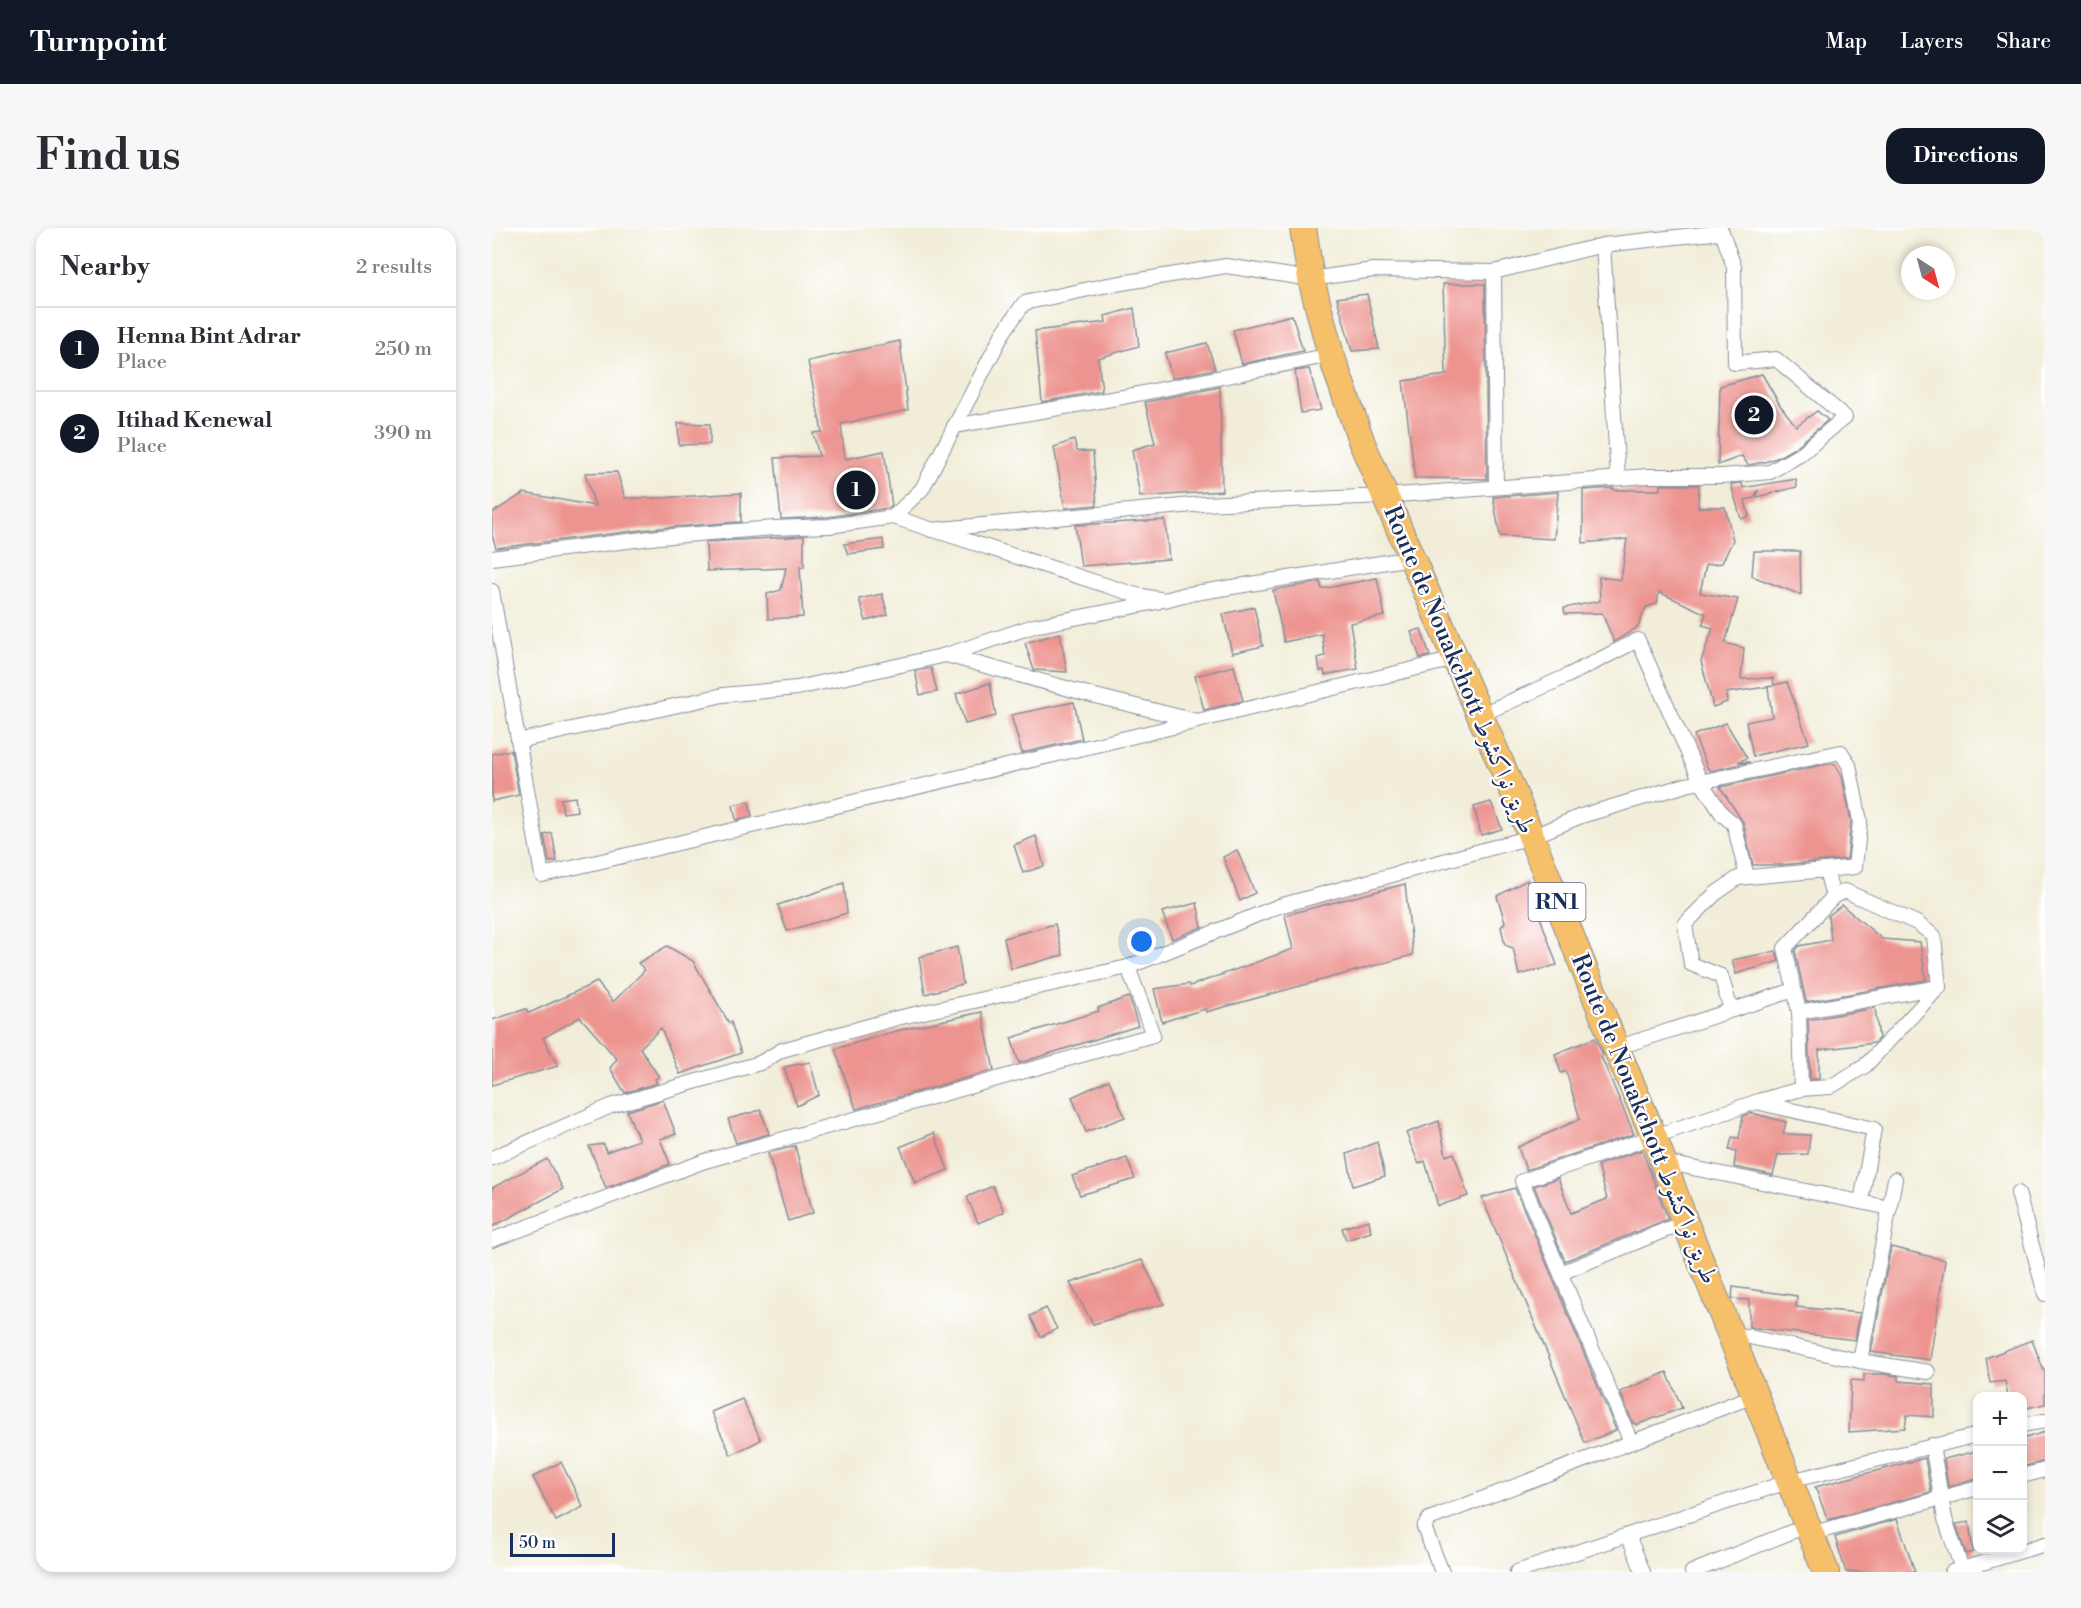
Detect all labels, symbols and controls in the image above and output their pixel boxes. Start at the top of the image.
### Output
text: Turnpoint [30,25,166,60]
text: Map [1826,29,1867,55]
text: Layers [1900,29,1963,55]
text: Share [1996,29,2051,55]
button: Directions [1886,128,2045,184]
text: Find us [36,130,180,183]
north arrow [1901,246,1955,300]
text: Nearby [60,251,150,283]
text: 2 results [356,255,432,280]
text: Henna Bint Adrar [117,323,301,350]
text: 1 [75,337,84,362]
text: 250 m [375,337,432,362]
text: Place [117,350,167,375]
pin: 2 [1734,392,1774,438]
text: Itihad Kenewal [117,407,272,434]
text: 2 [73,421,86,446]
text: 390 m [374,421,432,446]
text: Place [117,434,167,459]
pin: 1 [836,468,876,512]
street label: Route de Nouakchott طريق نواكشوط [1376,501,1542,839]
road number: RN1 [1528,883,1586,921]
your location [1127,927,1156,956]
street label: Route de Nouakchott طريق نواكشوط [1564,949,1724,1289]
map controls [1973,1392,2027,1554]
button: + [1973,1392,2027,1446]
button: − [1973,1446,2027,1500]
button: layers [1973,1500,2027,1554]
scale bar [510,1530,615,1558]
text: 50 m [519,1533,556,1553]

